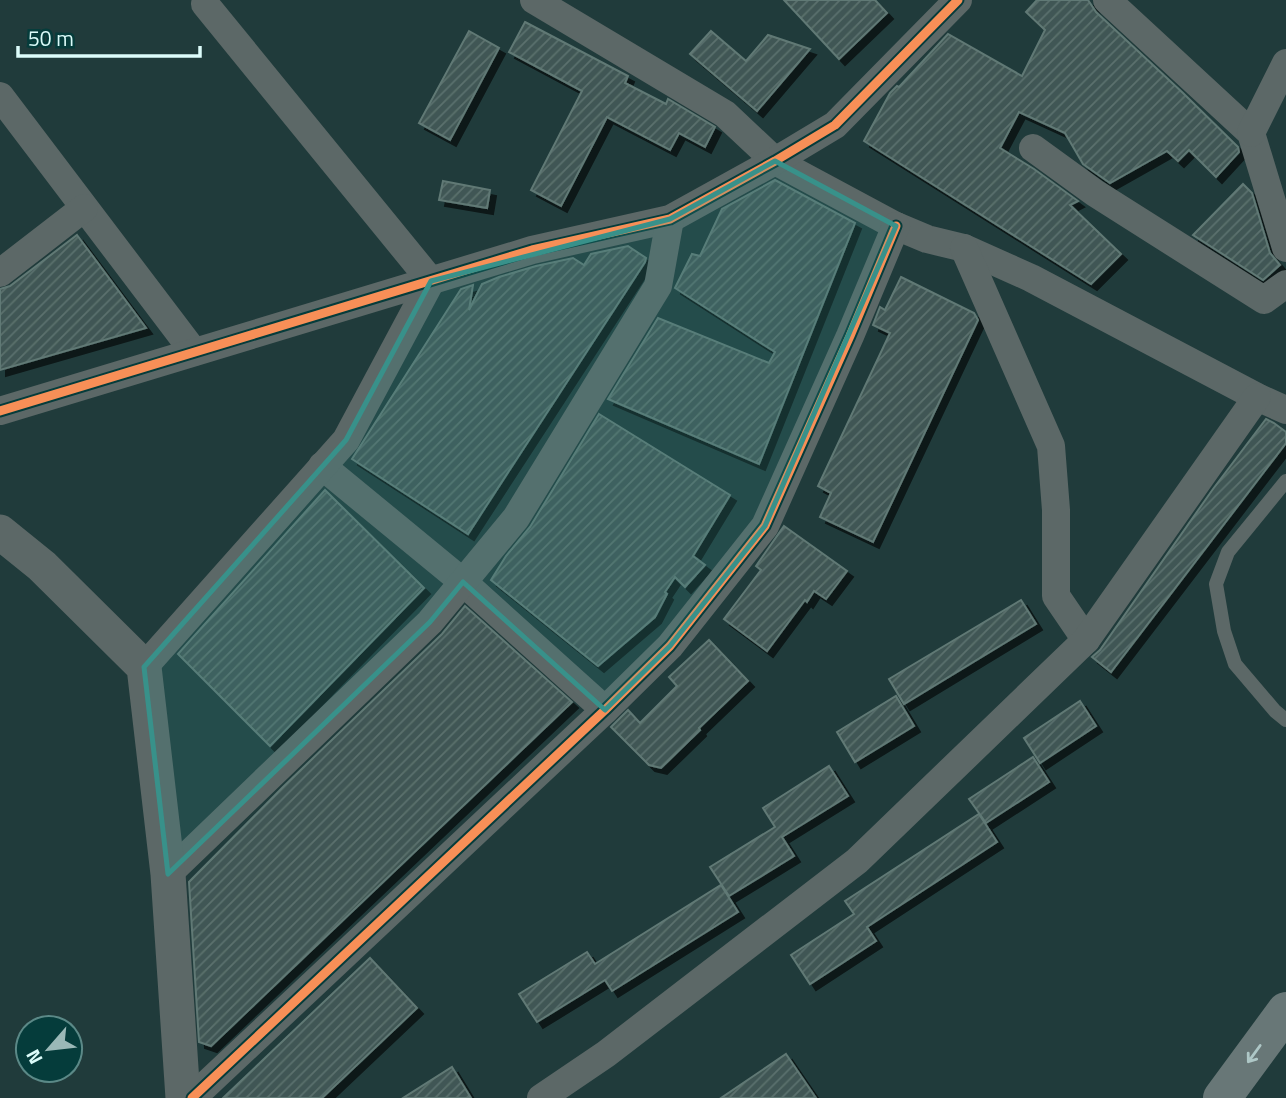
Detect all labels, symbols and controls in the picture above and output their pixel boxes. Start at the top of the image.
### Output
scale bar [18,14,200,58]
text: 50 m [28,22,74,54]
north arrow [14,1014,84,1084]
one-way arrow [1247,1044,1261,1063]
text: N [18,1045,49,1070]

